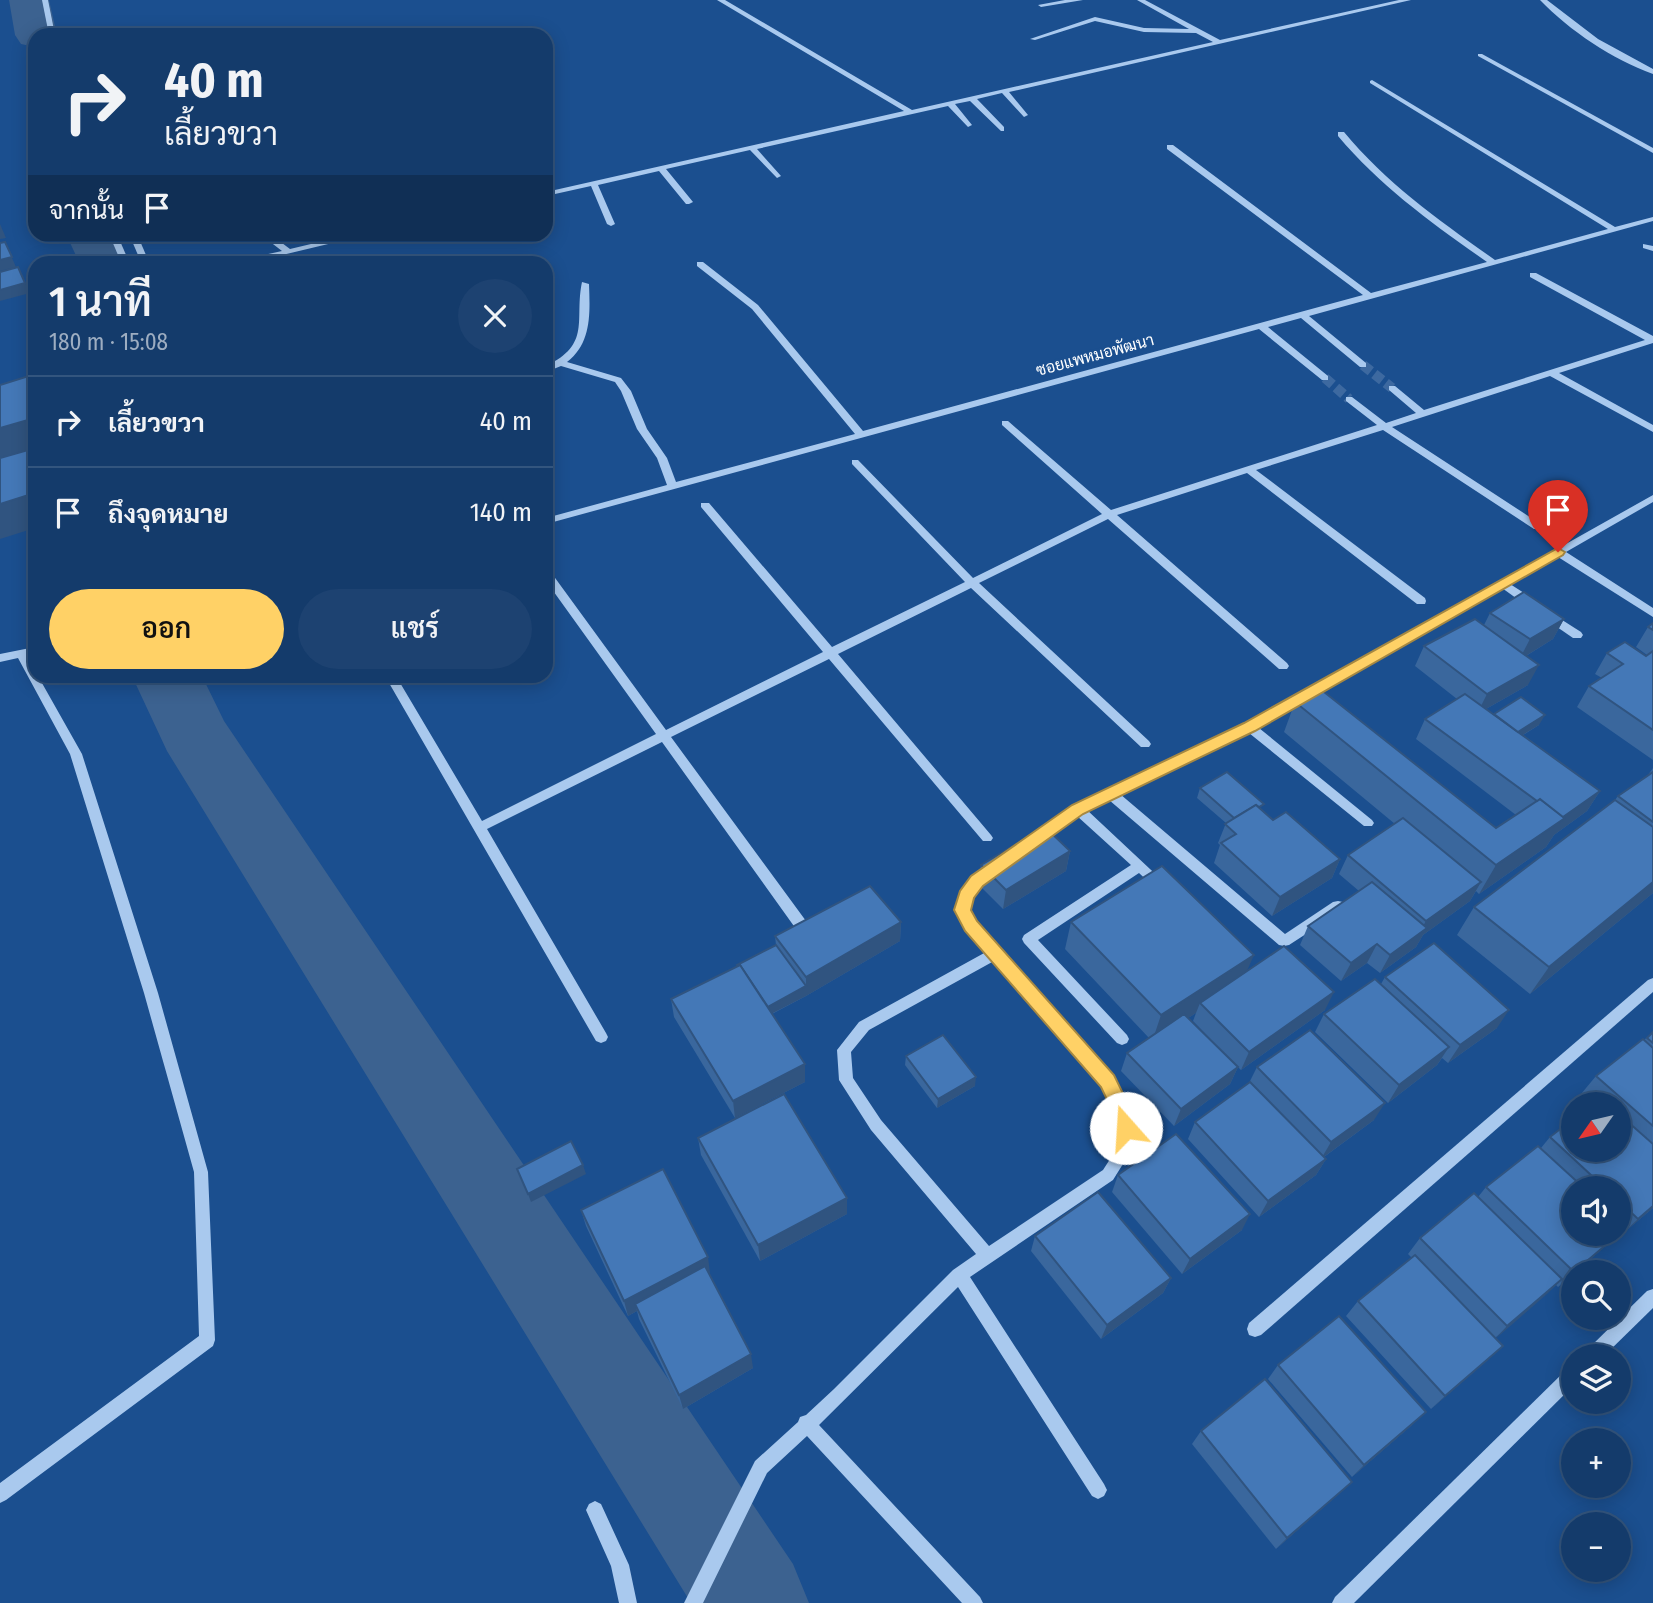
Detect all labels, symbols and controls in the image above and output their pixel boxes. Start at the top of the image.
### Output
text: 40 m [164,51,264,110]
icon: right [49,56,140,147]
text: เลี้ยวขวา [164,115,278,153]
icon: arrive [138,189,176,227]
text: จากนั้น [49,195,124,226]
text: 1 นาที [49,277,152,327]
button: close [458,279,532,353]
text: 180 m · 15:08 [49,328,168,356]
street label: ซอยแพหมอพัฒนา [1034,329,1156,380]
icon: right [49,403,87,441]
text: 40 m [480,406,532,437]
text: เลี้ยวขวา [108,408,205,439]
pin [1528,480,1588,552]
icon: arrive [1539,491,1577,529]
icon: arrive [49,494,87,532]
text: 140 m [470,497,532,528]
text: ถึงจุดหมาย [108,499,229,530]
button: ออก [49,589,284,669]
button: แชร์ [298,589,532,669]
position arrow [1089,1091,1163,1165]
north arrow [1561,1092,1631,1162]
map controls [1561,1092,1631,1582]
button: sound [1561,1176,1631,1246]
button: search [1561,1260,1631,1330]
button: layers [1561,1344,1631,1414]
button: + [1561,1428,1631,1498]
button: − [1561,1512,1631,1582]

